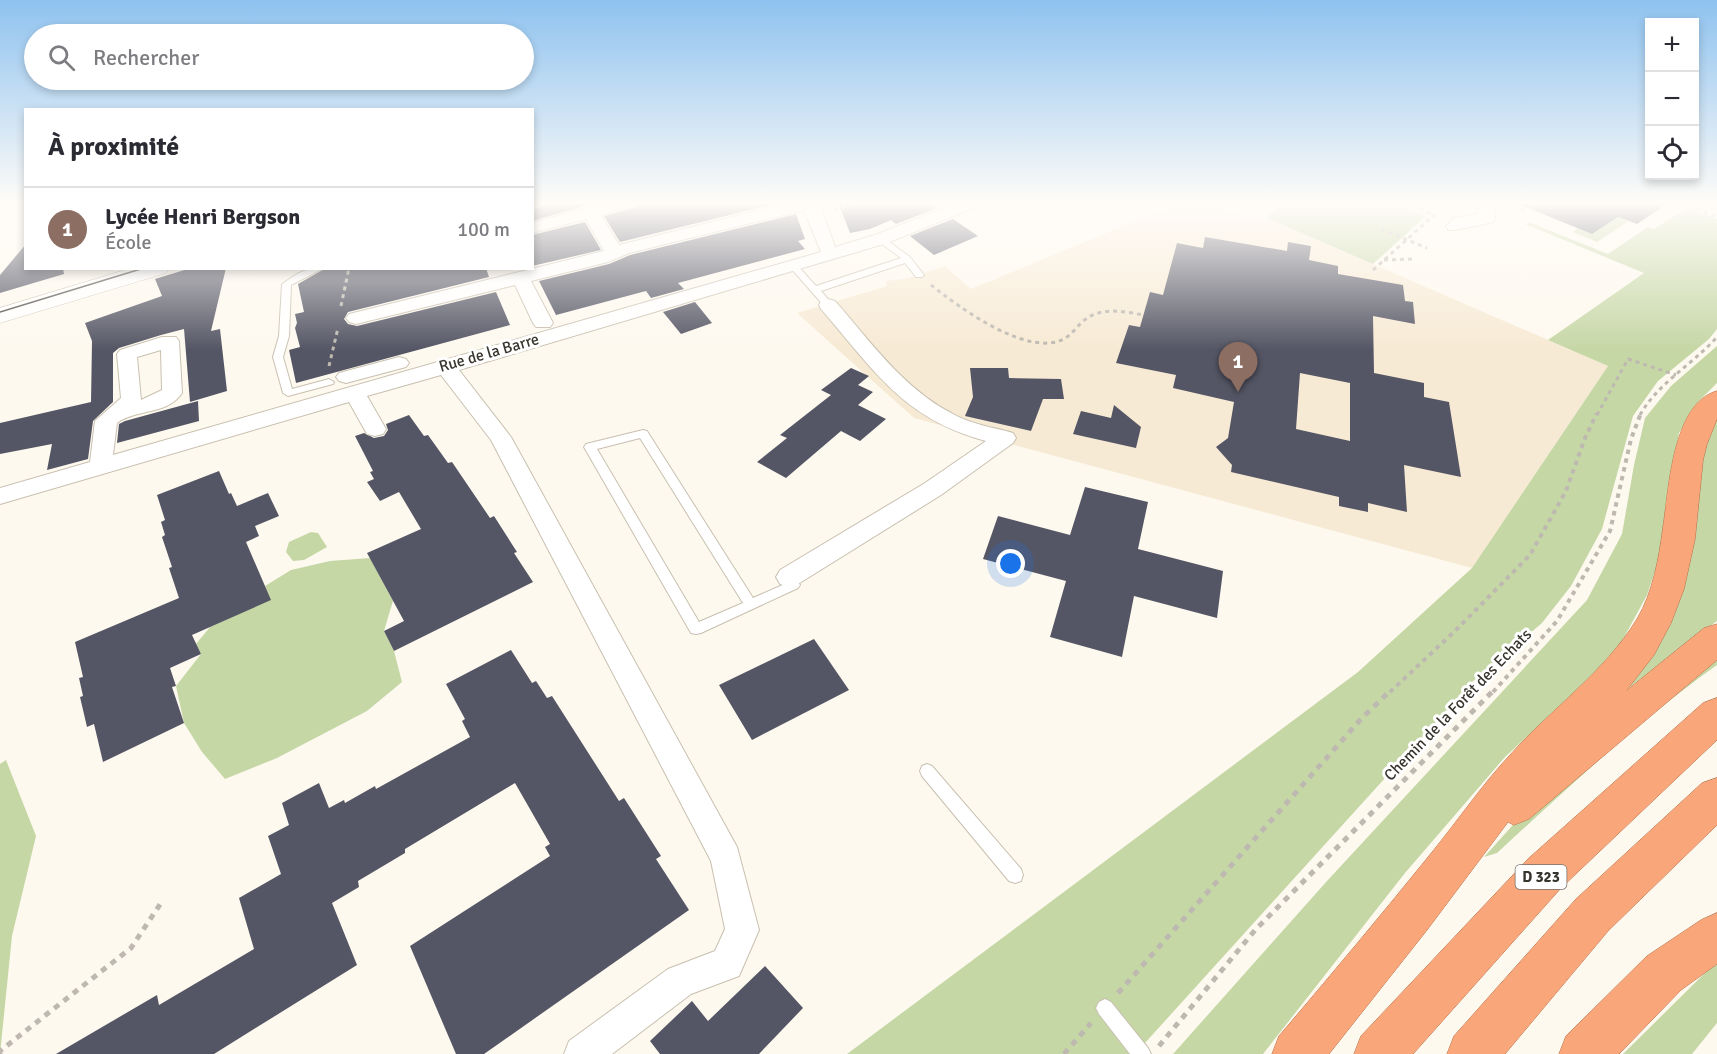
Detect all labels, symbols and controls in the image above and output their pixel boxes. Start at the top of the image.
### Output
map controls [1645,18,1699,180]
button: + [1645,18,1699,72]
search box [24,24,534,90]
icon: search [45,41,78,74]
text: Rechercher [93,44,199,71]
button: − [1645,72,1699,126]
button: locate [1645,126,1699,180]
text: À proximité [48,131,179,163]
text: Lycée Henri Bergson [105,203,300,230]
text: 1 [62,217,73,242]
text: 100 m [457,217,510,242]
text: École [105,230,152,255]
street label: Rue de la Barre [437,329,541,377]
pin: 1 [1218,342,1258,392]
your location [996,549,1025,578]
street label: Chemin de la Forêt des Echats [1380,625,1536,785]
road number: D 323 [1516,865,1566,889]

